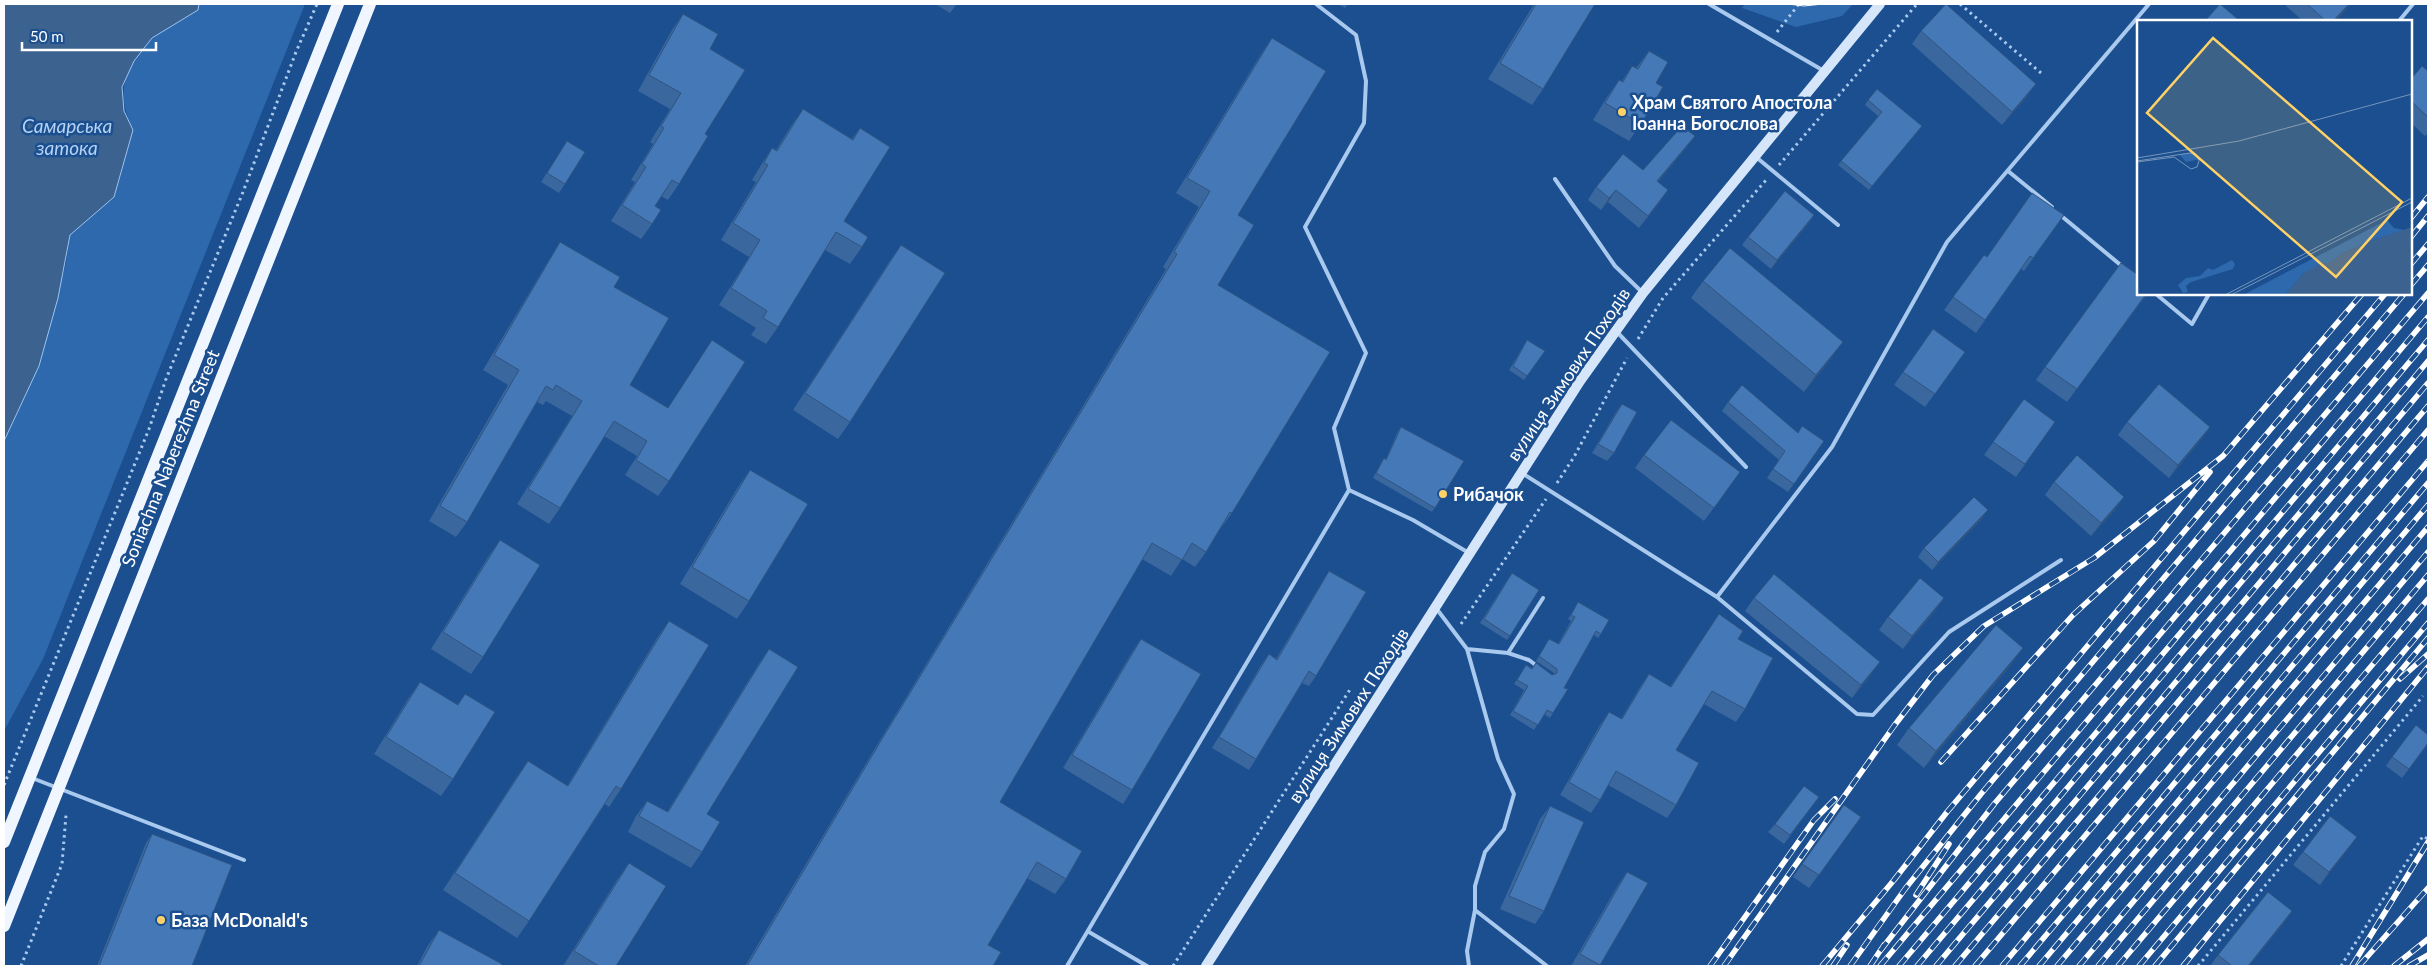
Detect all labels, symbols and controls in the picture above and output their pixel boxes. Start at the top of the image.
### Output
scale bar [22,20,156,52]
inset map [2137,20,2412,295]
text: 50 m [30,27,64,45]
place label: Храм Святого Апостола Іоанна Богослова [1632,91,1832,134]
marker: Храм Святого Апостола Іоанна Богослова [1616,106,1628,118]
water label: Самарська затока [22,114,112,159]
street label: вулиця Зимових Походів [1502,283,1634,465]
street label: Soniachna Naberezhna Street [116,346,224,570]
place label: Рибачок [1453,483,1524,505]
marker: Рибачок [1437,488,1449,500]
street label: вулиця Зимових Походів [1283,623,1413,807]
place label: База McDonald's [171,909,308,931]
marker: База McDonald's [155,914,167,926]

